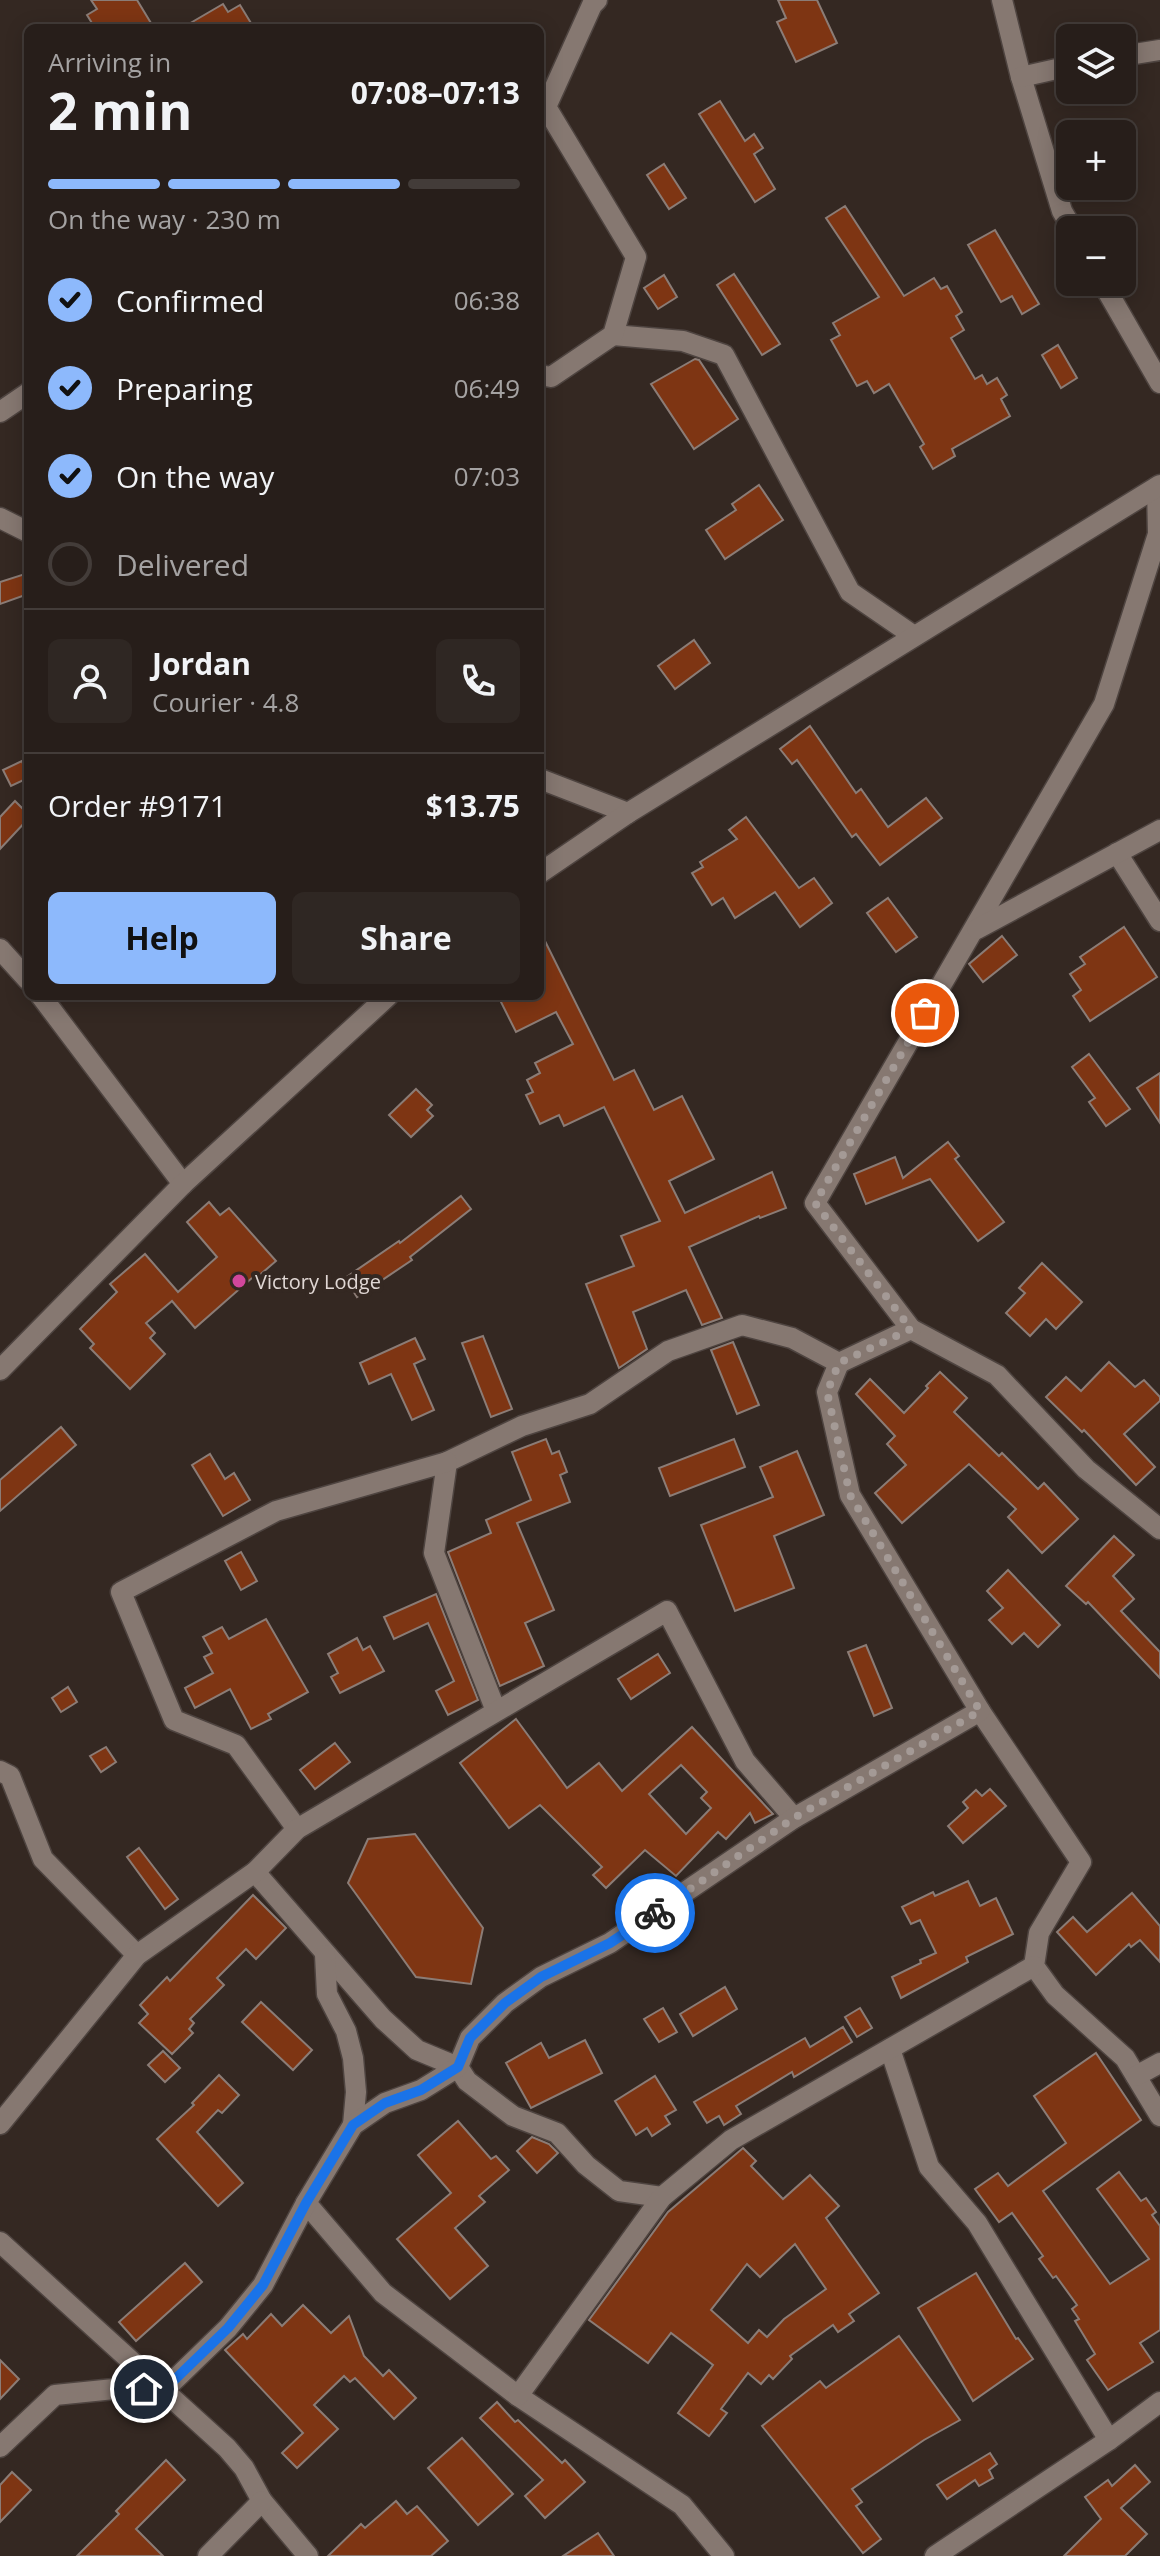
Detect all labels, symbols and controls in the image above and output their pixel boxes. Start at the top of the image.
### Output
map controls [1056,24,1136,296]
button: layers [1056,24,1136,104]
text: Arriving in [48,44,171,80]
text: 07:08–07:13 [351,72,520,113]
text: 2 min [48,74,192,145]
button: + [1056,120,1136,200]
text: On the way · 230 m [48,201,281,237]
button: − [1056,216,1136,296]
icon: check [48,278,92,322]
text: Confirmed [116,280,264,321]
text: 06:38 [454,282,520,318]
icon: check [48,366,92,410]
text: Preparing [116,368,253,409]
text: 06:49 [454,370,520,406]
icon: check [48,454,92,498]
text: On the way [116,456,274,497]
text: 07:03 [454,458,520,494]
text: Delivered [116,544,249,585]
button: person [48,639,132,723]
button: phone [436,639,520,723]
text: Jordan [152,643,251,684]
text: Courier · 4.8 [152,684,299,720]
text: Order #9171 [48,785,227,826]
text: $13.75 [426,785,520,826]
button: Help [48,892,276,984]
button: Share [292,892,520,984]
pin [891,979,959,1047]
icon: bag [903,991,947,1035]
place label: Victory Lodge [255,1268,381,1295]
marker: Victory Lodge [230,1272,248,1290]
courier [615,1873,695,1953]
icon: bike [633,1891,677,1935]
pin [110,2355,178,2423]
icon: home [122,2367,166,2411]

